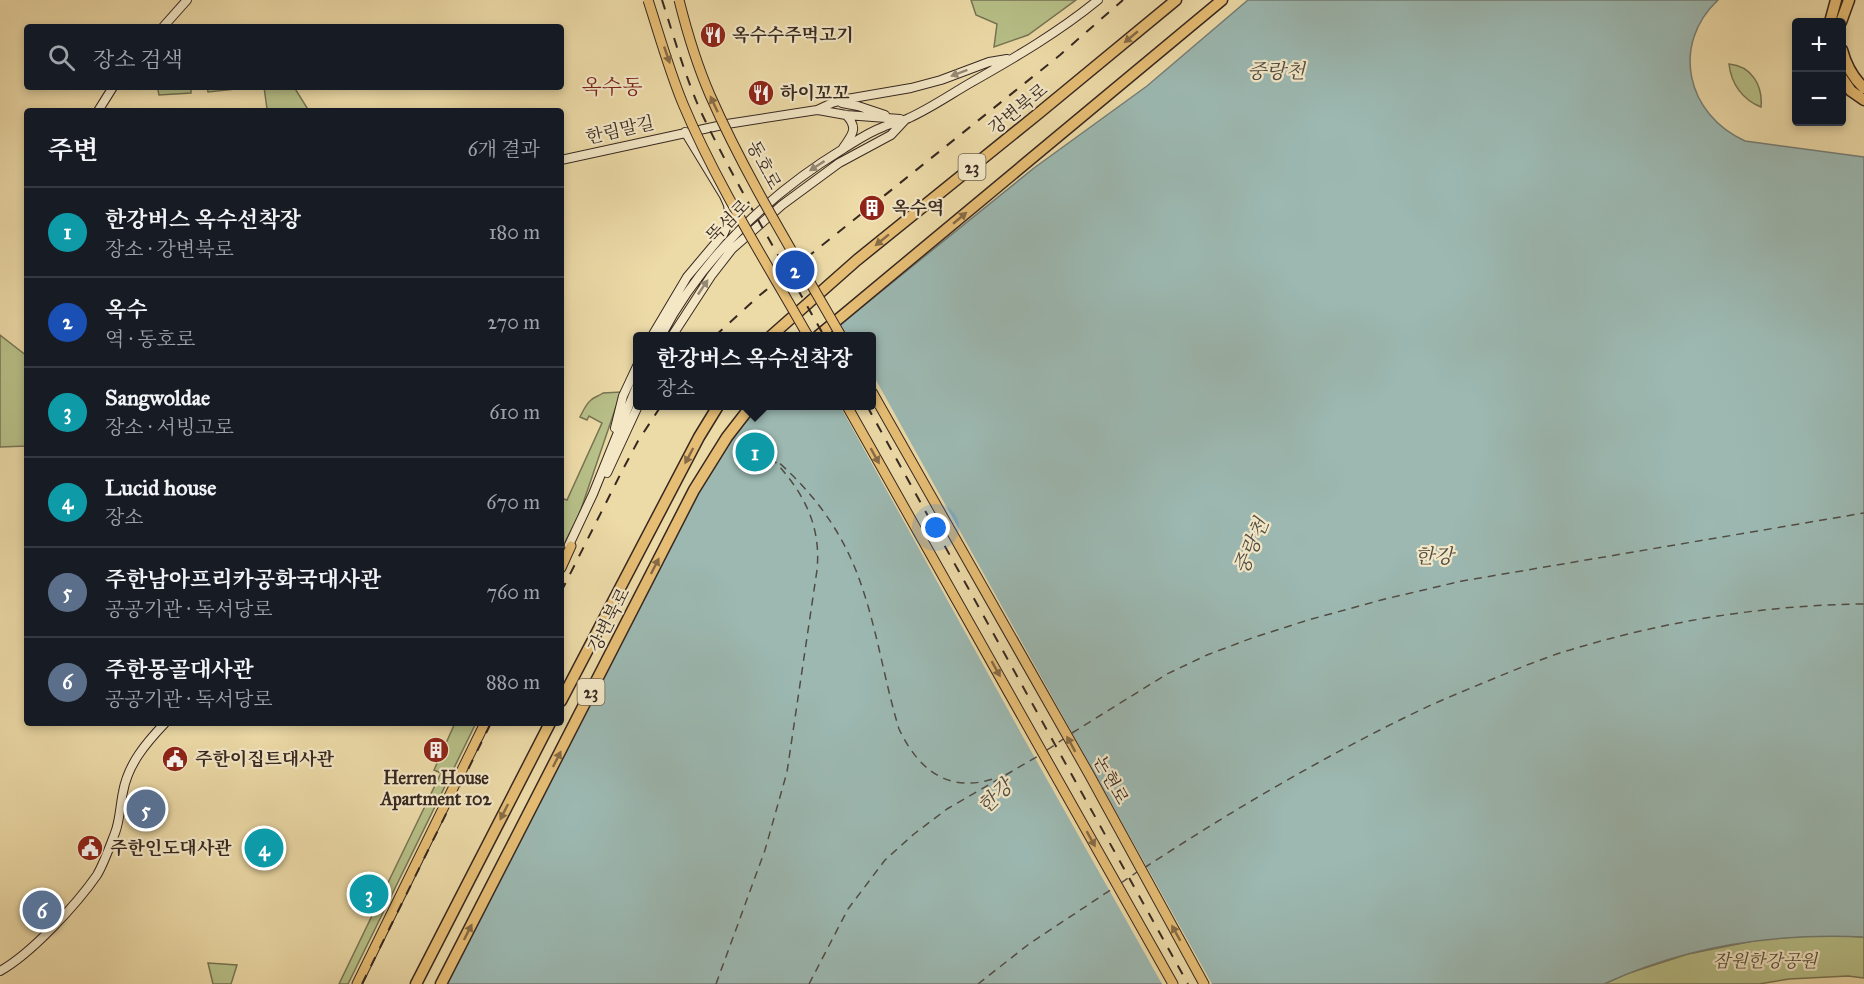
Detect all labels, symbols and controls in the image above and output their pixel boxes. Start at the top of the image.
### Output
map controls [1792,18,1846,126]
button: + [1792,18,1846,72]
restaurant icon: 옥수수주먹고기 [698,20,728,50]
search box [24,24,564,90]
place label: 옥수수주먹고기 [732,24,854,46]
one-way arrow [1123,31,1139,44]
icon: search [45,41,78,74]
text: 장소 검색 [93,46,183,73]
one-way arrow [662,46,672,64]
water label: 중랑천 [1247,59,1307,83]
one-way arrow [950,68,968,78]
button: − [1792,72,1846,126]
district label: 옥수동 [582,74,642,100]
restaurant icon: 하이꼬꼬 [746,78,776,108]
street label: 강변북로 [984,79,1052,139]
place label: 하이꼬꼬 [780,82,850,104]
one-way arrow [710,95,719,112]
street label: 한림말길 [584,111,656,149]
text: 주변 [48,134,98,166]
text: 6개 결과 [467,137,540,161]
street label: 동호로 [742,137,786,193]
road number: 23 [958,154,986,180]
one-way arrow [809,160,825,171]
building icon: 옥수역 [857,193,887,223]
street label: 뚝섬로 [702,195,754,247]
place label: 옥수역 [892,197,944,219]
text: 한강버스 옥수선착장 [105,206,301,233]
one-way arrow [952,212,967,225]
text: 1 [64,220,71,244]
text: 180 m [489,220,540,244]
one-way arrow [875,233,890,246]
text: 장소 · 강변북로 [105,237,234,261]
pin: 2 [776,248,814,292]
one-way arrow [698,279,709,295]
text: 옥수 [105,296,148,323]
text: 2 [63,310,72,334]
text: 270 m [487,310,540,334]
text: 역 · 동호로 [105,327,195,351]
popup [633,332,876,410]
text: 한강버스 옥수선착장 [656,345,853,372]
text: 장소 [656,376,695,400]
text: Sangwoldae [105,384,210,411]
text: 3 [64,400,72,424]
text: 610 m [489,400,540,424]
text: 장소 · 서빙고로 [105,415,234,439]
pin: 1 [736,430,774,474]
one-way arrow [684,448,694,465]
one-way arrow [870,448,880,465]
text: Lucid house [105,474,216,501]
text: 4 [62,490,73,514]
text: 670 m [486,490,540,514]
text: 장소 [105,505,144,529]
your location [921,513,950,542]
water label: 중랑천 [1229,513,1274,577]
water label: 한강 [1415,544,1456,568]
one-way arrow [650,557,660,574]
text: 주한남아프리카공화국대사관 [105,566,381,593]
text: 5 [63,580,72,604]
text: 760 m [486,580,540,604]
street label: 강변북로 [583,584,635,656]
text: 공공기관 · 독서당로 [105,597,273,621]
text: 주한몽골대사관 [105,656,254,683]
one-way arrow [990,661,1001,677]
text: 6 [62,670,73,694]
text: 880 m [486,670,540,694]
road number: 23 [578,679,604,705]
text: 공공기관 · 독서당로 [105,687,273,711]
building icon: Herren House Apartment 102 [421,735,451,765]
one-way arrow [1066,735,1076,752]
public building icon: 주한이집트대사관 [160,744,190,774]
place label: 주한이집트대사관 [195,748,335,770]
one-way arrow [553,750,562,767]
street label: 논현로 [1089,752,1133,808]
place label: Herren House Apartment 102 [380,767,492,811]
water label: 한강 [973,772,1019,818]
pin: 5 [126,786,166,832]
one-way arrow [499,804,509,821]
pin: 4 [244,826,284,870]
one-way arrow [1086,831,1097,847]
public building icon: 주한인도대사관 [75,833,105,863]
place label: 주한인도대사관 [110,837,232,859]
pin: 3 [350,872,388,916]
pin: 6 [22,888,62,932]
one-way arrow [463,923,473,940]
one-way arrow [1171,924,1181,941]
park label: 잠원한강공원 [1713,950,1819,972]

